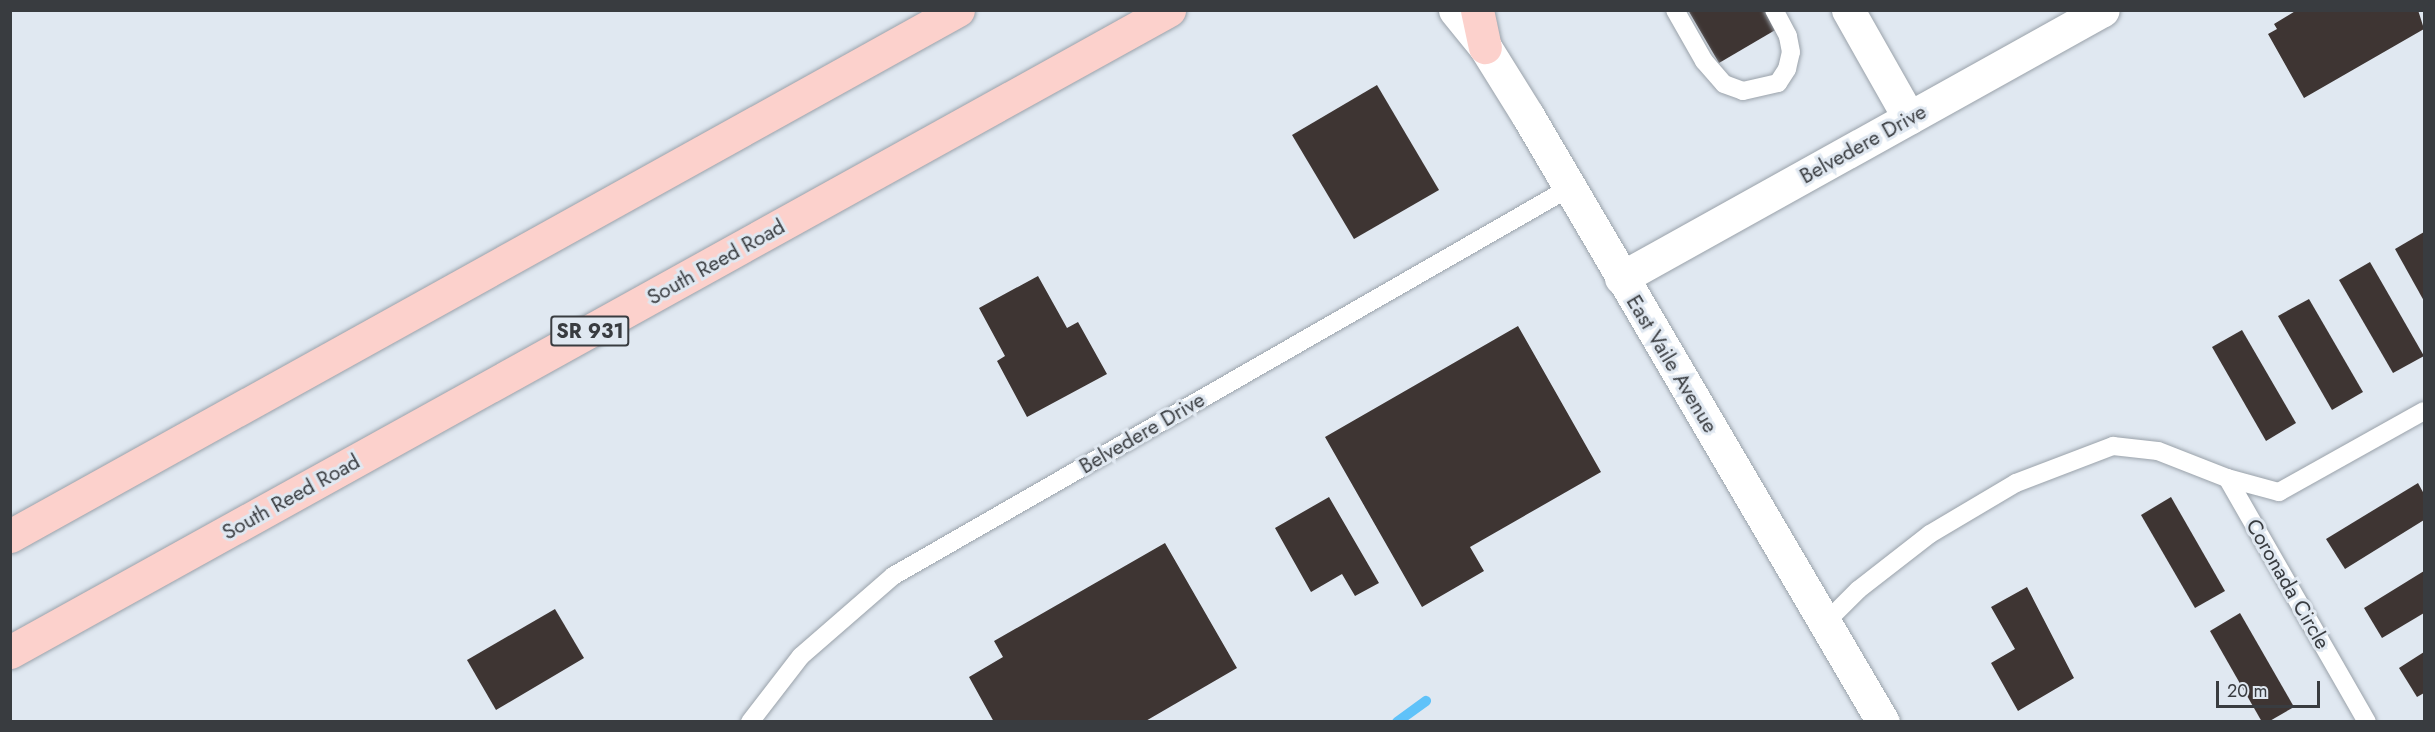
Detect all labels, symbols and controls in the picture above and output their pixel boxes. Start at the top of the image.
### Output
street label: Belvedere Drive [1795,99,1931,189]
street label: South Reed Road [643,214,789,310]
street label: East Vaile Avenue [1621,291,1723,437]
road number: SR 931 [550,314,630,348]
street label: Belvedere Drive [1075,387,1209,479]
street label: South Reed Road [218,449,364,545]
street label: Coronada Circle [2241,514,2335,654]
scale bar [2219,669,2322,707]
text: 20 m [2227,678,2267,704]

